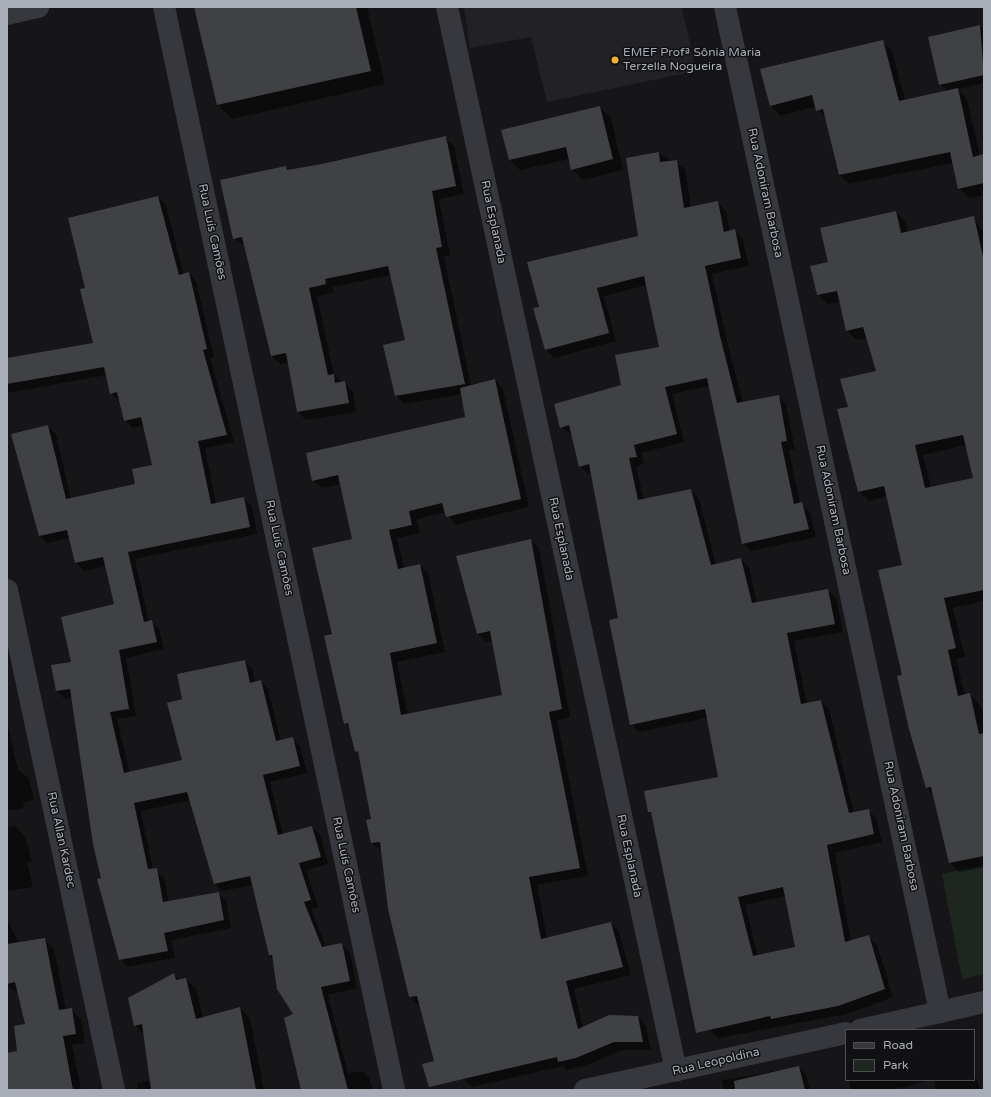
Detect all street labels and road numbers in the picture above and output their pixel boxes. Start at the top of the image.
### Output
street label: Rua Adoniram Barbosa [744,127,786,259]
street label: Rua Esplanada [477,179,509,265]
street label: Rua Luís Camões [195,183,229,281]
street label: Rua Adoniram Barbosa [812,444,854,576]
street label: Rua Esplanada [545,496,577,582]
street label: Rua Luís Camões [262,499,296,597]
street label: Rua Adoniram Barbosa [880,760,922,892]
street label: Rua Allan Kardec [44,791,78,889]
street label: Rua Esplanada [613,813,645,899]
street label: Rua Luís Camões [329,816,363,914]
street label: Rua Leopoldina [671,1045,761,1079]

